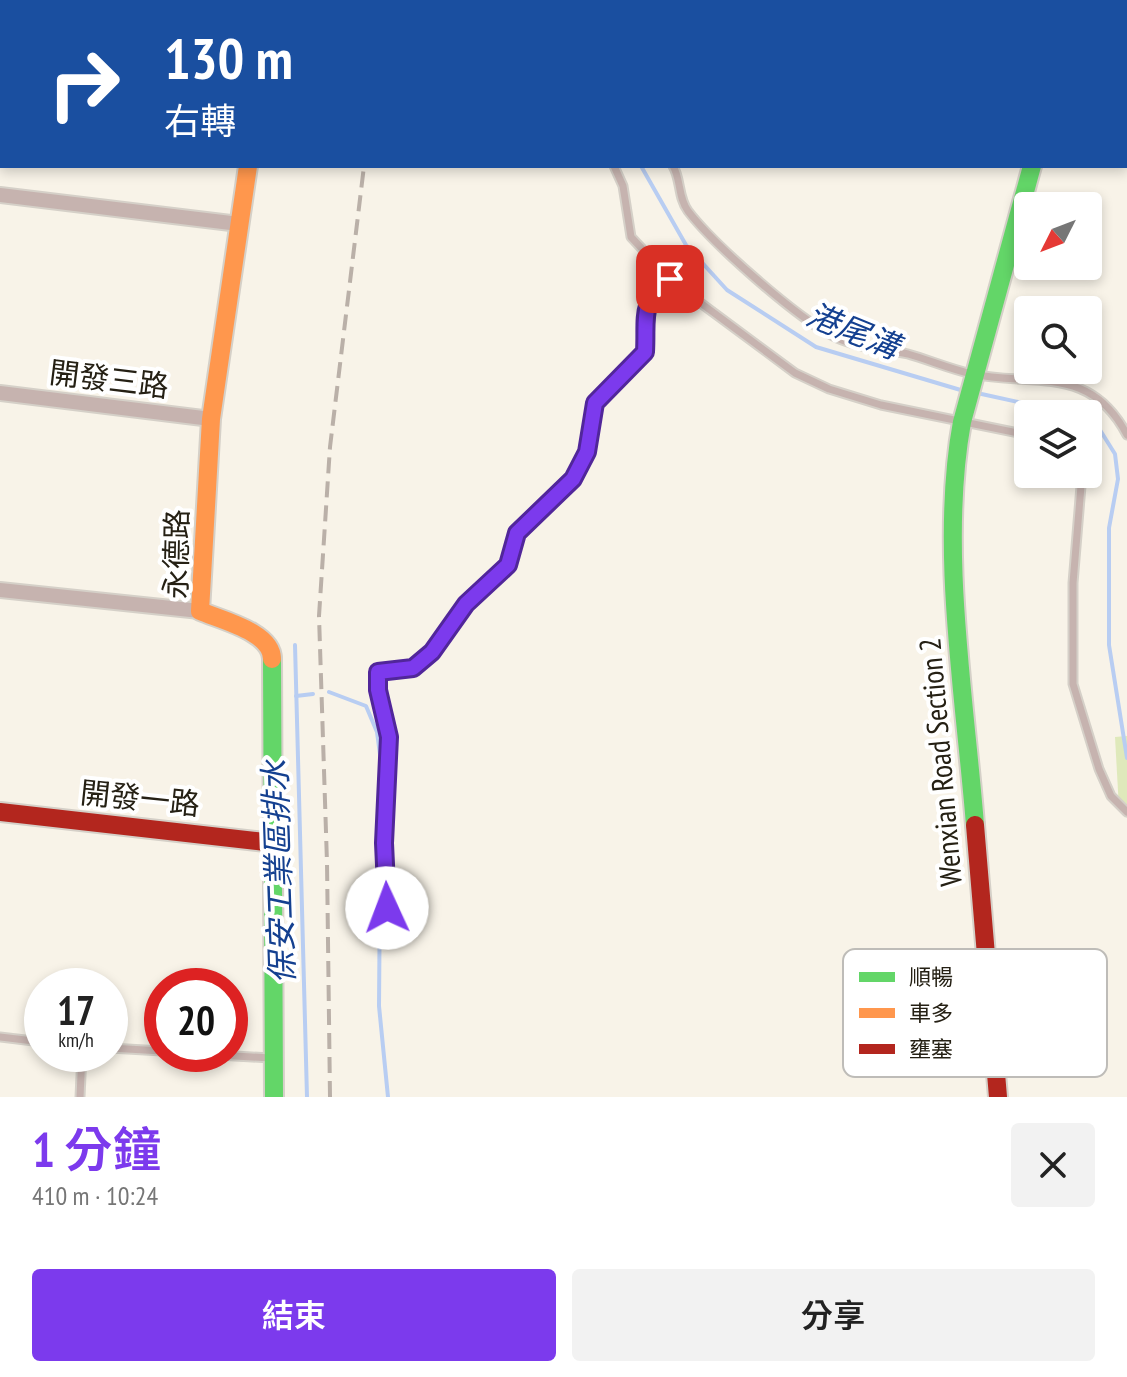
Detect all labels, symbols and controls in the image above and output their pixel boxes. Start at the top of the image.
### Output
text: 130 m [164,22,293,94]
icon: right [32,32,136,136]
text: 右轉 [164,97,236,144]
north arrow [1014,192,1102,280]
map controls [1014,192,1102,488]
pin [636,245,704,313]
icon: arrive [648,257,692,301]
water label: 港尾溝 [801,293,909,369]
button: search [1014,296,1102,384]
street label: 開發三路 [47,352,171,405]
button: layers [1014,400,1102,488]
street label: 永德路 [155,509,196,599]
street label: Wenxian Road Section 2 [909,636,970,888]
water label: 保安工業區排水 [253,757,303,985]
street label: 開發一路 [78,772,202,823]
position arrow [345,866,429,950]
legend [843,949,1107,1077]
text: 順暢 [909,963,953,991]
speed limit sign: 20 [144,968,248,1072]
text: 17 [57,984,95,1036]
text: 車多 [909,999,953,1027]
text: km/h [58,1027,94,1053]
text: 壅塞 [909,1035,953,1063]
text: 1 分鐘 [32,1118,161,1180]
button: close [1011,1123,1095,1207]
text: 410 m · 10:24 [32,1179,158,1212]
button: 結束 [32,1269,556,1361]
button: 分享 [572,1269,1095,1361]

